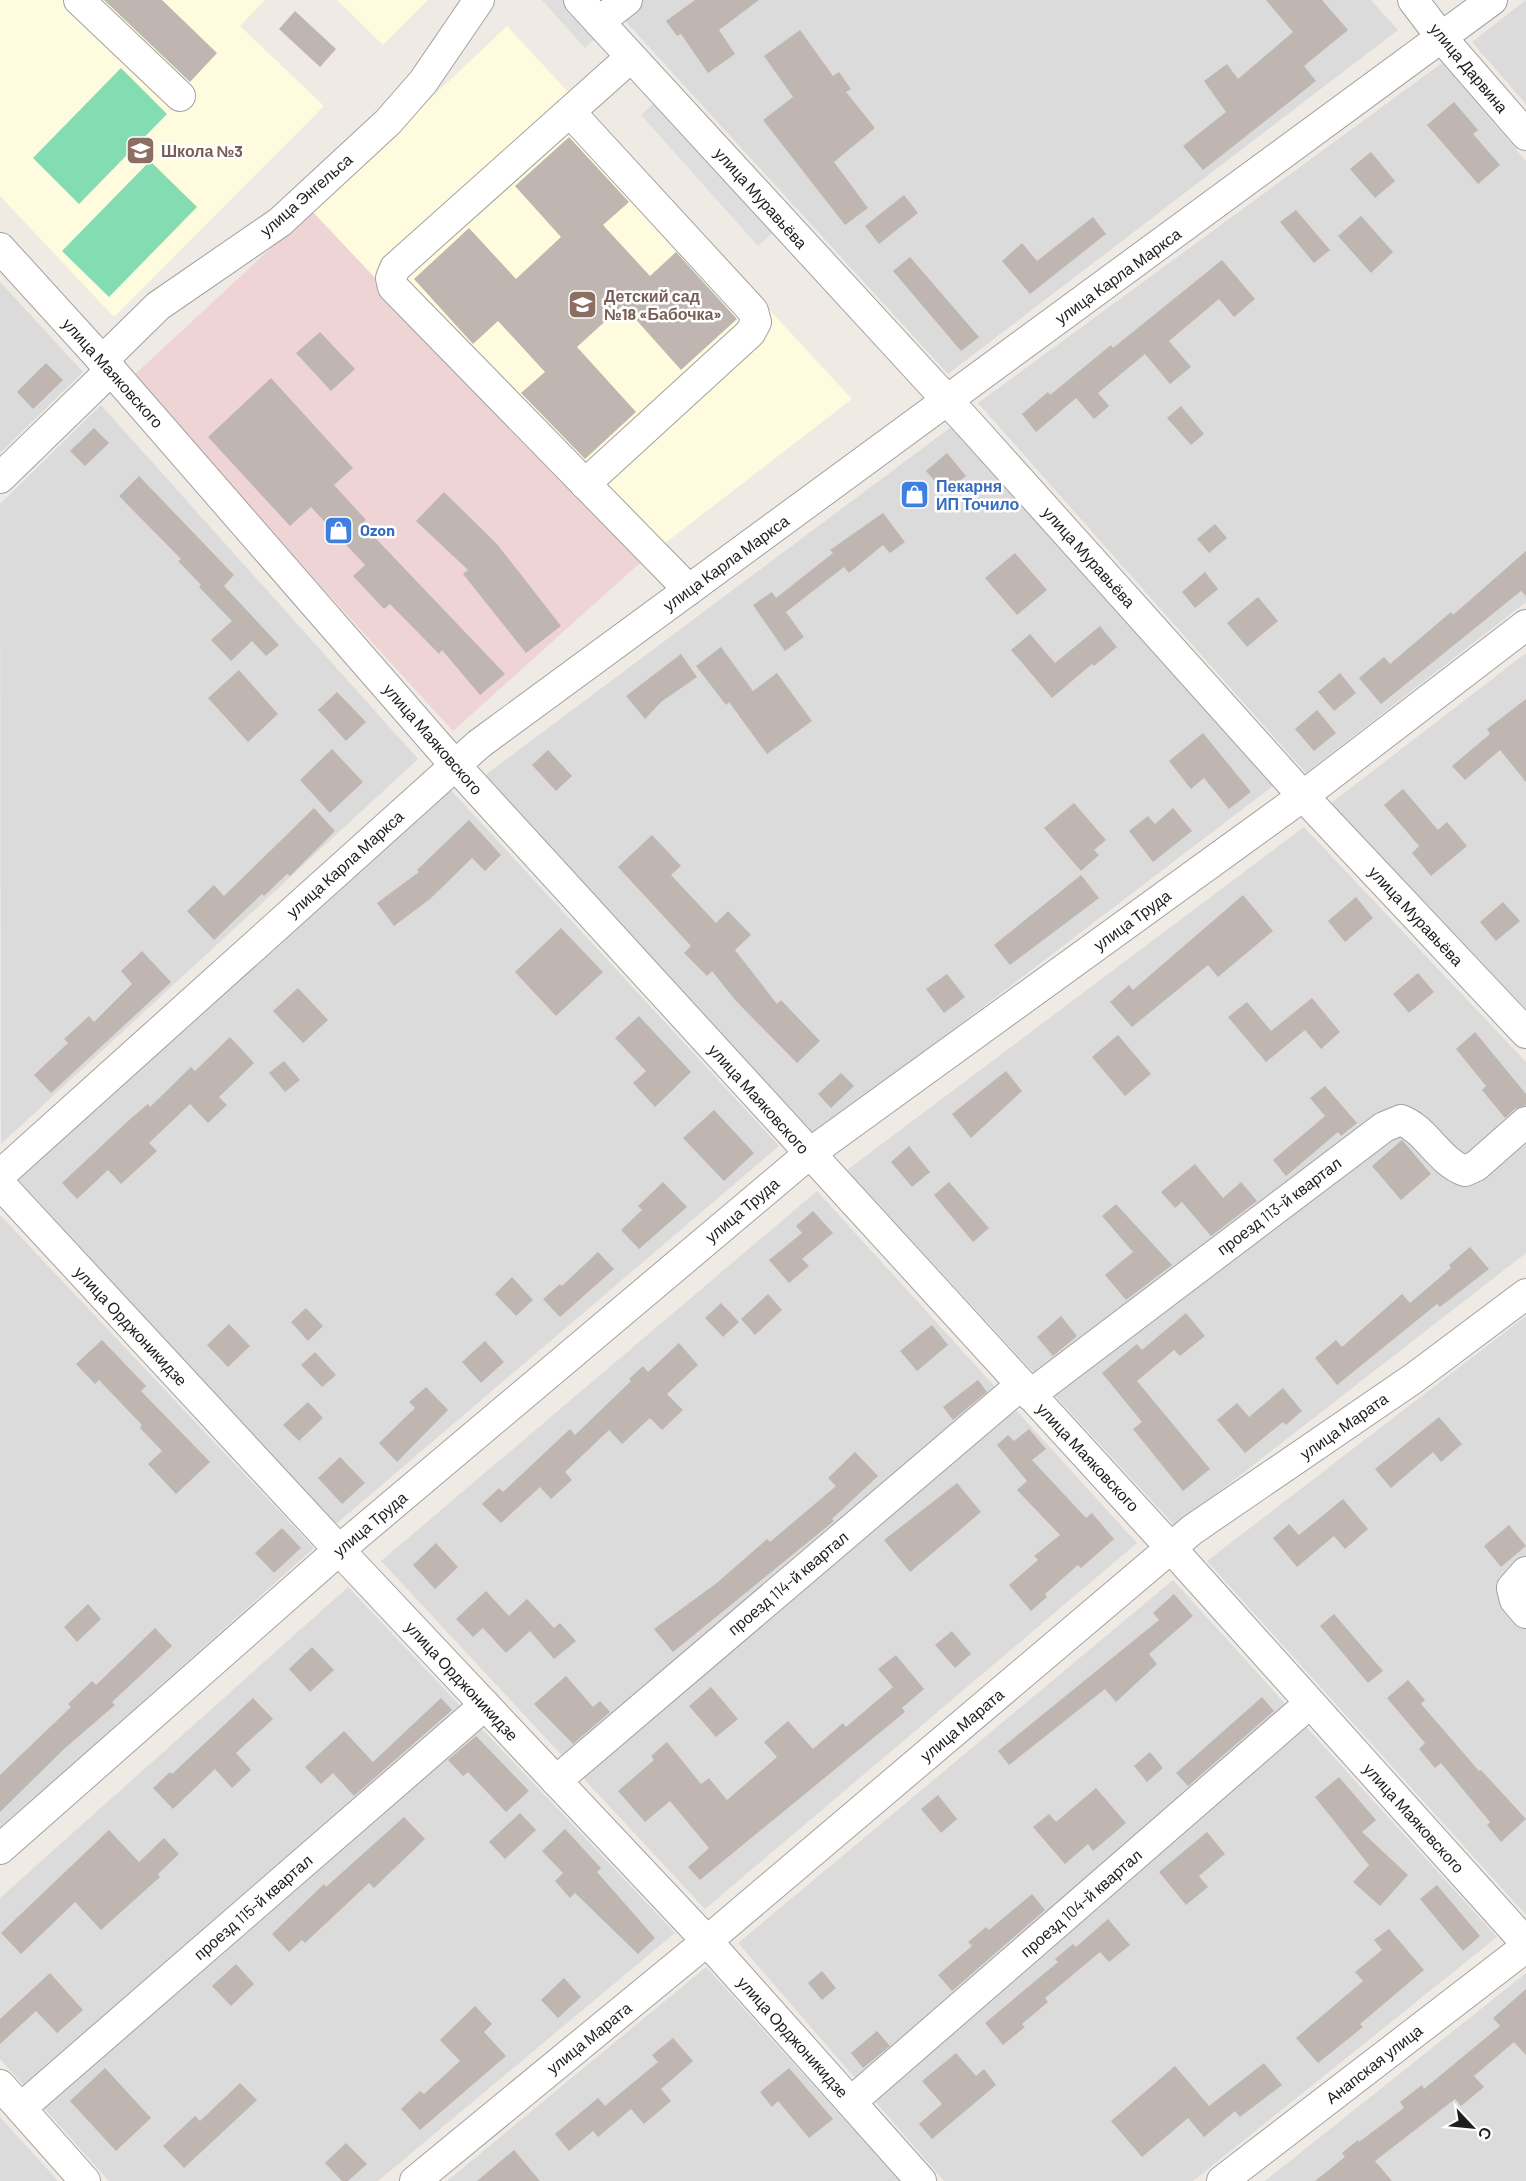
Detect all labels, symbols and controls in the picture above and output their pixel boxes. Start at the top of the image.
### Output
street label: улица Дарвина [1426,19,1512,116]
school or university icon: Школа №3 [124,135,156,167]
place label: Школа №3 [161,141,243,160]
street label: улица Муравьёва [711,143,812,252]
street label: улица Энгельса [256,149,356,240]
street label: улица Карла Маркса [1051,224,1184,328]
place label: Детский сад №18 «Бабочка» [604,286,722,323]
school or university icon: Детский сад №18 «Бабочка» [567,289,599,321]
street label: улица Маяковского [59,314,168,432]
place label: Пекарня ИП Точило [936,476,1019,513]
shop icon: Пекарня ИП Точило [899,479,931,511]
street label: улица Муравьёва [1039,502,1140,611]
street label: улица Карла Маркса [659,511,792,615]
shop icon: Ozon [323,514,355,546]
place label: Ozon [360,520,395,539]
street label: улица Маяковского [380,679,487,798]
street label: улица Карла Маркса [282,806,407,921]
street label: улица Муравьёва [1365,862,1467,969]
street label: улица Труда [1090,885,1174,954]
street label: улица Маяковского [705,1040,814,1158]
street label: проезд 113-й квартал [1213,1153,1345,1259]
street label: улица Труда [701,1173,783,1246]
street label: улица Орджоникидзе [71,1262,192,1389]
street label: улица Марата [1296,1388,1391,1463]
street label: улица Маяковского [1033,1399,1143,1515]
street label: улица Труда [329,1487,411,1560]
street label: проезд 114-й квартал [724,1527,852,1638]
street label: улица Орджоникидзе [402,1617,523,1744]
street label: улица Марата [916,1684,1007,1765]
street label: улица Маяковского [1360,1759,1469,1877]
street label: проезд 104-й квартал [1016,1845,1145,1960]
street label: проезд 115-й квартал [190,1850,316,1963]
street label: улица Орджоникидзе [734,1972,853,2101]
street label: улица Марата [543,1998,635,2077]
street label: Анапская улица [1322,2020,1426,2107]
north arrow [1442,2097,1502,2157]
text: С [1475,2124,1497,2144]

